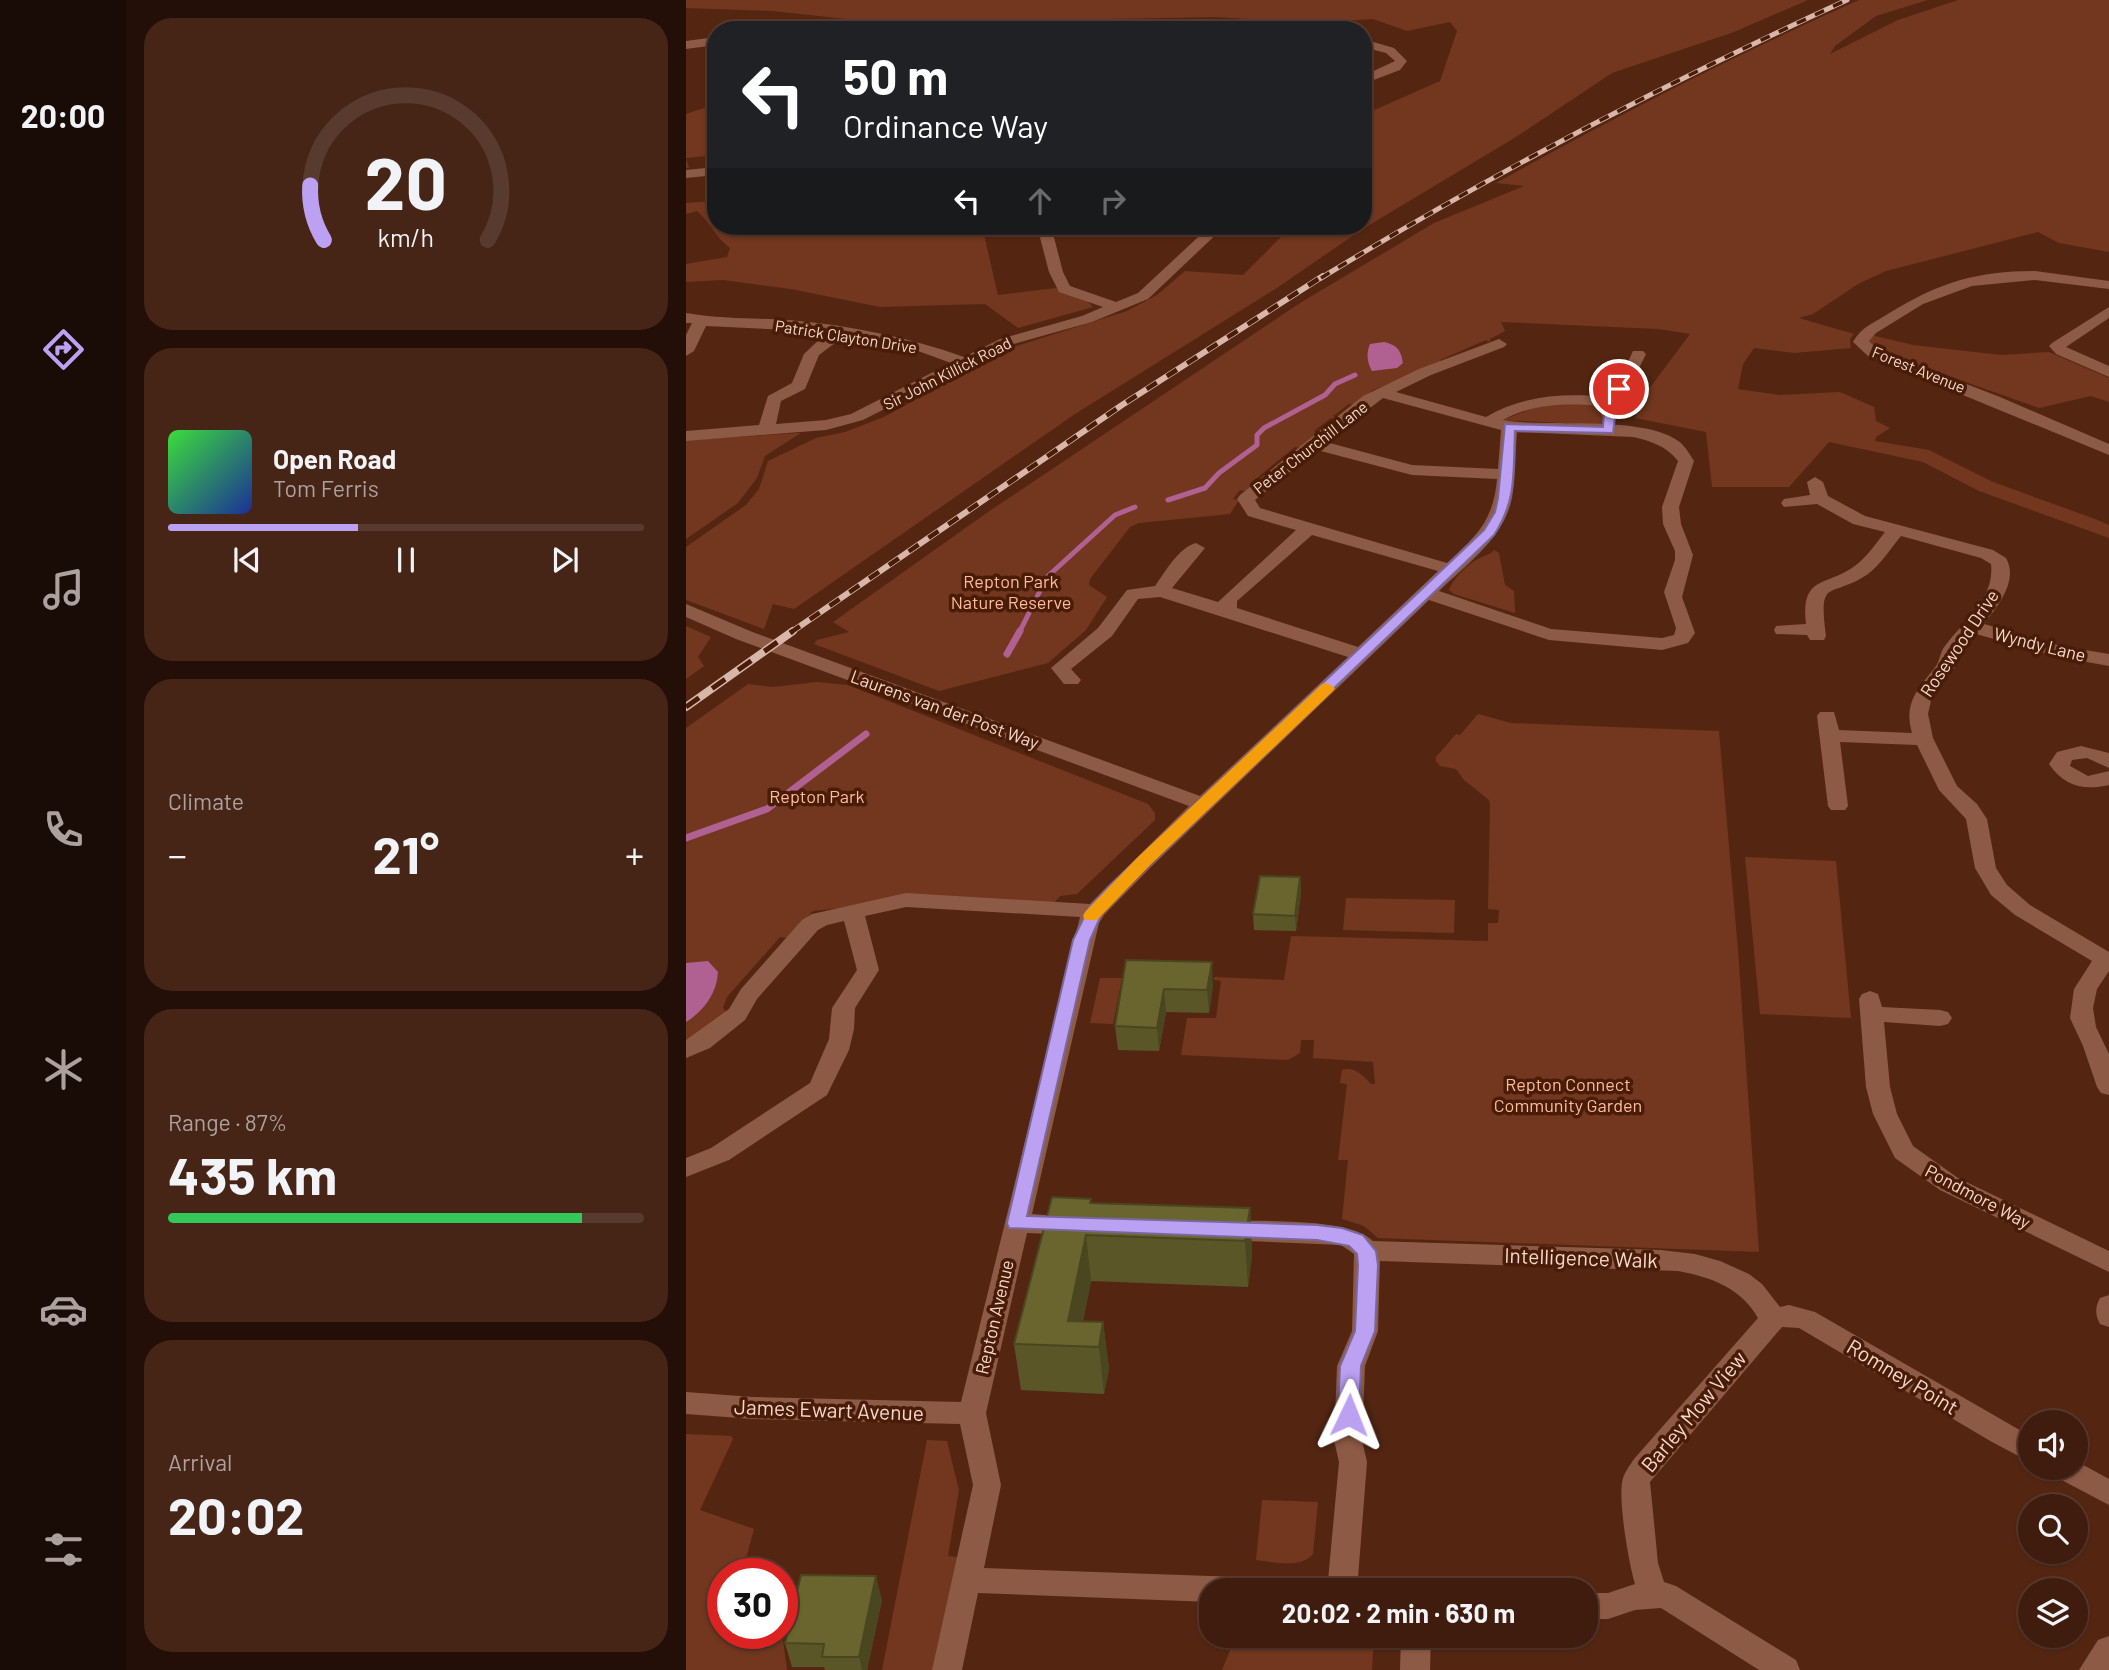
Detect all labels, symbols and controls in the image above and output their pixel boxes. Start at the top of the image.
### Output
text: 50 m [843,46,948,105]
icon: left [728,49,819,140]
text: 20:00 [21,96,105,134]
text: Ordinance Way [843,106,1048,144]
text: 20 [365,138,447,226]
icon: left [948,182,986,220]
icon: ahead [1021,182,1059,220]
icon: right [1094,182,1132,220]
text: km/h [378,222,434,252]
street label: Patrick Clayton Drive [774,315,918,357]
icon: directions [39,325,88,374]
street label: Sir John Killick Road [880,333,1014,413]
street label: Forest Avenue [1870,342,1968,396]
pin [1589,359,1649,419]
icon: arrive [1600,370,1638,408]
street label: Peter Churchill Lane [1249,397,1371,497]
text: Open Road [273,443,396,474]
text: Tom Ferris [273,474,379,502]
icon: previous [228,541,266,579]
icon: pause [387,541,425,579]
icon: next [546,541,584,579]
icon: music [39,565,88,614]
park label: Repton Park Nature Reserve [951,570,1071,613]
street label: Rosewood Drive [1915,585,2003,701]
street label: Wyndy Lane [1992,622,2088,666]
street label: Laurens van der Post Way [848,665,1042,753]
park label: Repton Park [769,785,865,807]
text: Climate [168,787,244,815]
icon: phone [39,805,88,854]
text: 21° [373,822,439,884]
text: − [168,831,187,877]
text: + [625,831,644,877]
icon: climate [39,1045,88,1094]
park label: Repton Connect Community Garden [1494,1073,1642,1116]
text: Range · 87% [168,1108,287,1136]
text: 435 km [168,1143,337,1205]
street label: Pondmore Way [1922,1159,2034,1233]
street label: Intelligence Walk [1504,1242,1658,1272]
street label: Repton Avenue [970,1257,1018,1377]
icon: car [39,1285,88,1334]
street label: Romney Point [1843,1333,1963,1419]
street label: Barley Mow View [1635,1345,1751,1477]
position arrow [1312,1378,1386,1452]
street label: James Ewart Avenue [733,1393,925,1425]
map controls [2018,1410,2088,1648]
button: sound [2018,1410,2088,1480]
text: Arrival [168,1448,232,1476]
text: 20:02 [168,1483,304,1545]
button: search [2018,1494,2088,1564]
icon: filters [39,1525,88,1574]
speed limit sign: 30 [707,1558,798,1649]
button: layers [2018,1578,2088,1648]
text: 20:02 · 2 min · 630 m [1282,1597,1515,1628]

